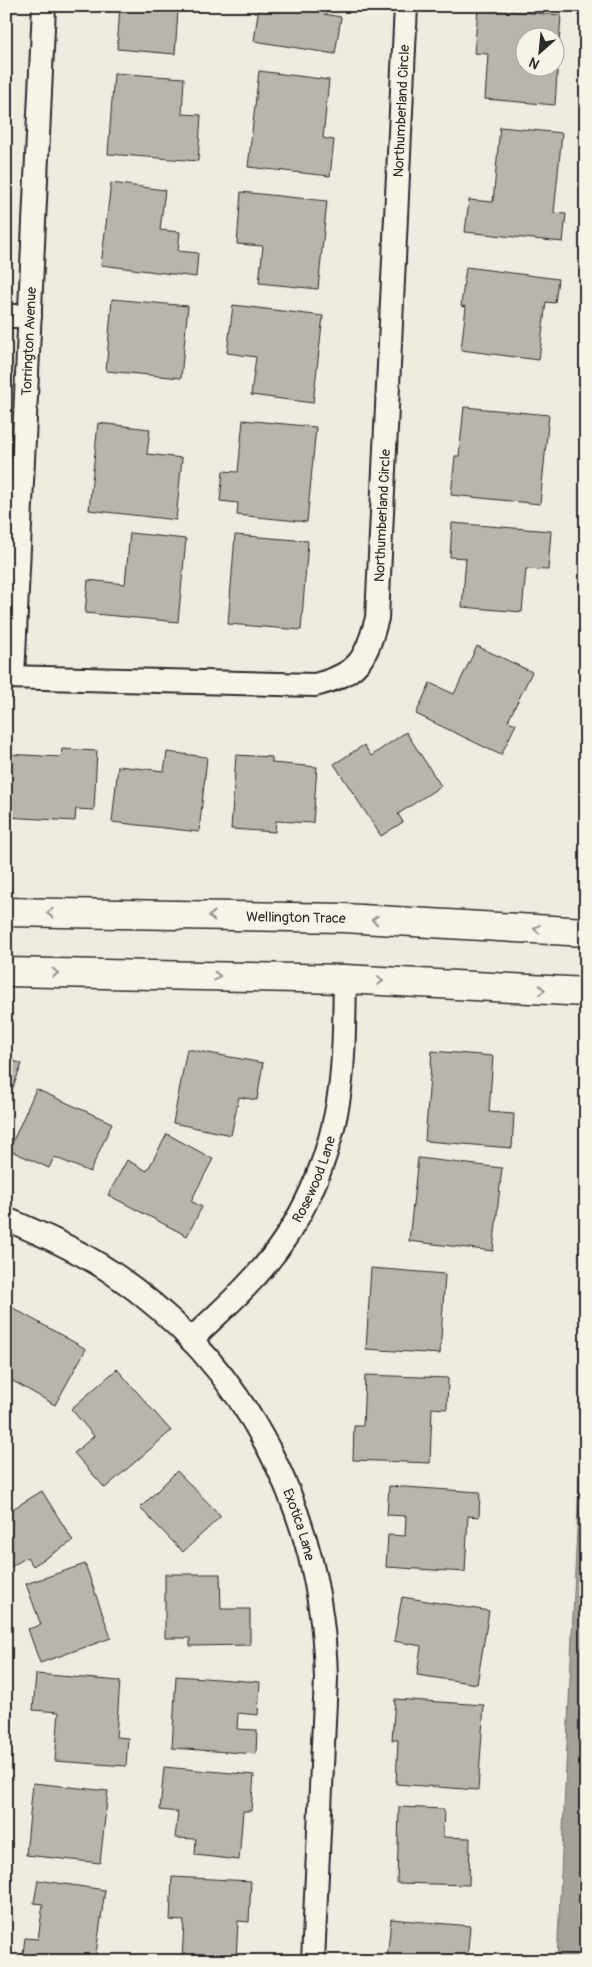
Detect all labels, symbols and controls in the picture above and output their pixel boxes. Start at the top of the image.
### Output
north arrow [514,28,564,78]
street label: Northumberland Circle [389,44,413,178]
text: N [526,53,542,73]
street label: Torrington Avenue [17,286,40,396]
street label: Northumberland Circle [370,449,393,582]
one-way arrow [46,908,54,918]
street label: Wellington Trace [246,908,346,927]
one-way arrow [208,911,216,921]
one-way arrow [371,915,378,925]
one-way arrow [533,924,541,935]
one-way arrow [52,968,59,978]
one-way arrow [214,971,222,982]
one-way arrow [376,975,384,986]
one-way arrow [538,984,546,995]
street label: Rosewood Lane [288,1134,339,1225]
street label: Exotica Lane [280,1486,319,1562]

